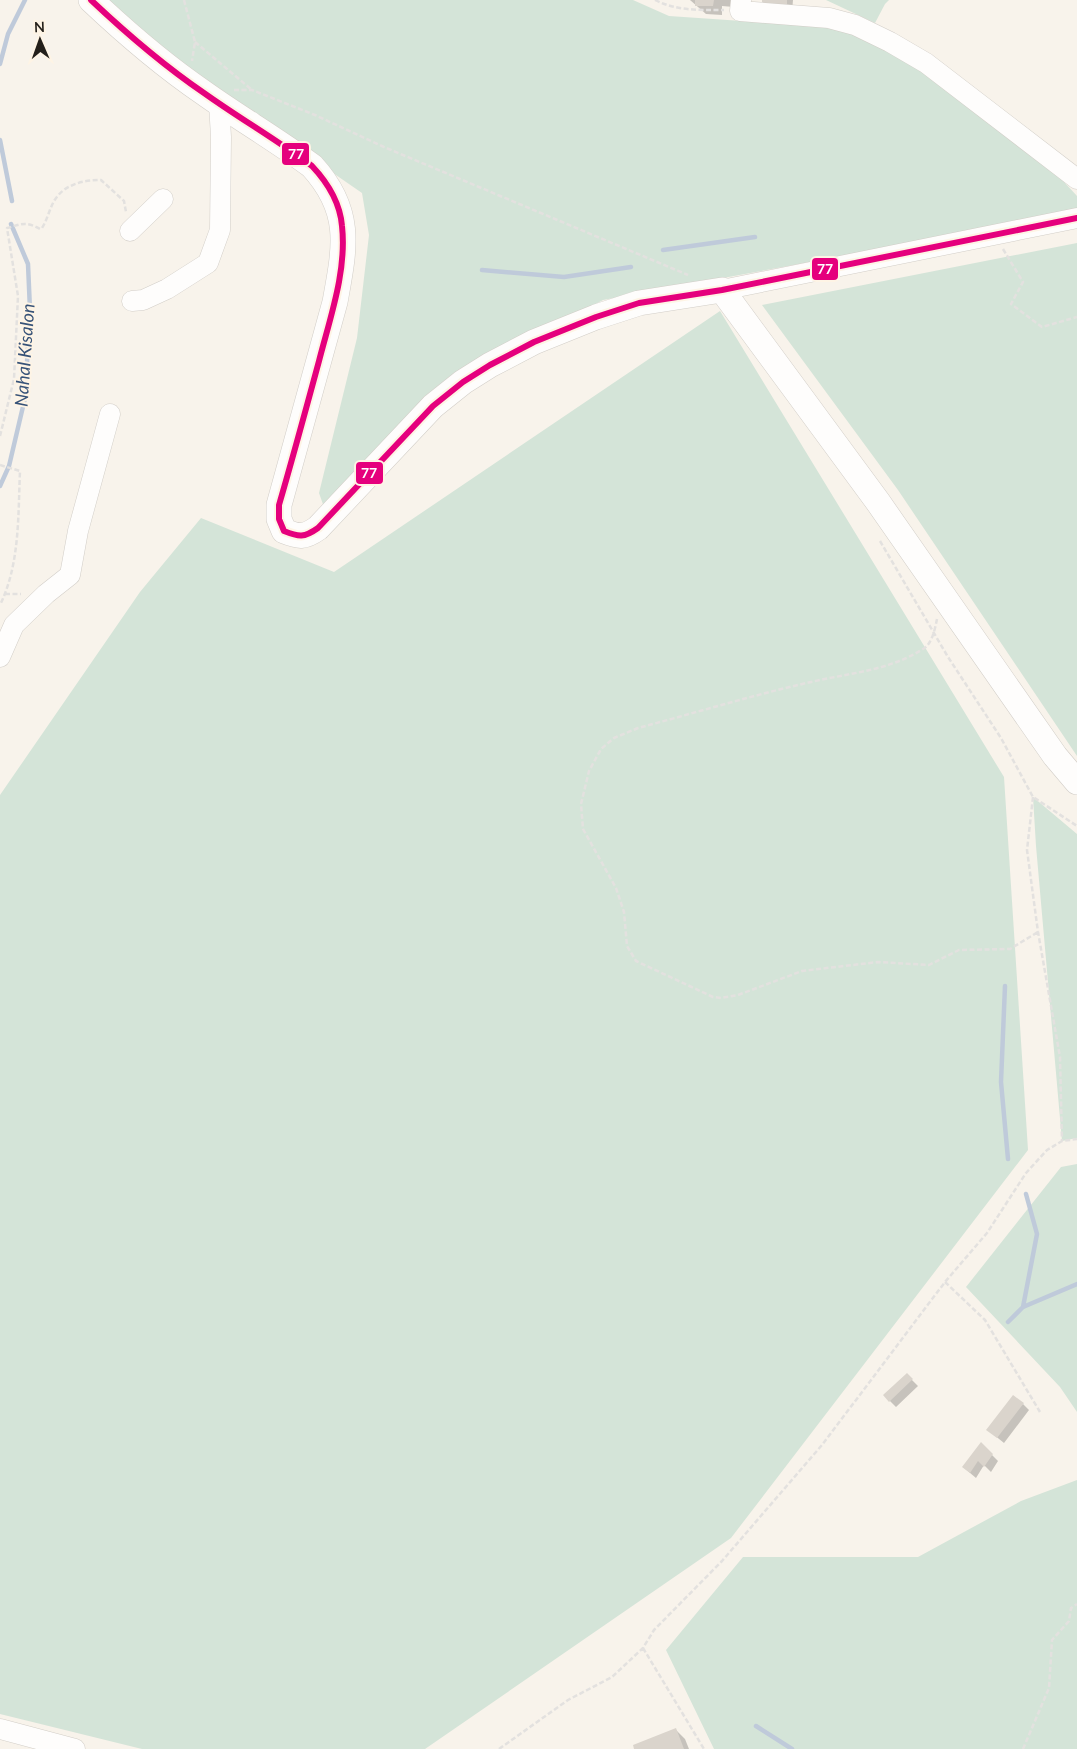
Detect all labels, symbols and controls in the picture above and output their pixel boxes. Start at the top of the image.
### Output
north arrow [15,15,65,65]
text: N [34,18,45,35]
line badge: 77 [281,142,310,166]
text: 77 [288,145,304,162]
line badge: 77 [811,257,839,281]
text: 77 [817,260,833,277]
water label: Nahal Kisalon [9,303,39,407]
line badge: 77 [355,461,384,485]
text: 77 [361,464,377,481]

